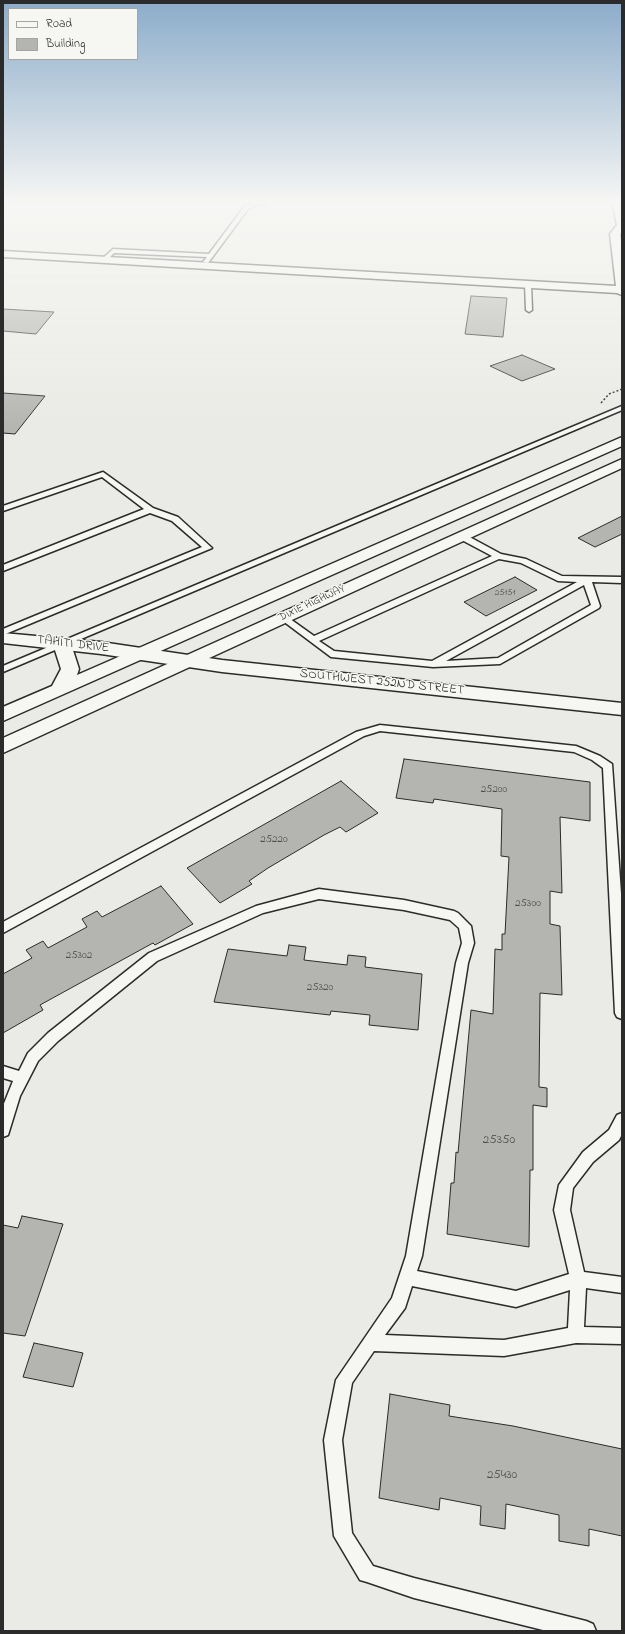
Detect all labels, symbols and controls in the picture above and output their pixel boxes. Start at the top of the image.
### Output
legend [8,8,138,60]
text: Road [46,15,72,33]
text: Building [46,35,85,53]
street label: DIXIE HIGHWAY [277,583,347,625]
house number: 25151 [495,589,515,599]
street label: TAHITI DRIVE [36,633,110,657]
street label: SOUTHWEST 252ND STREET [299,667,465,699]
house number: 25200 [481,783,507,797]
house number: 25220 [260,833,288,847]
house number: 25300 [515,897,541,911]
house number: 25302 [66,949,92,963]
house number: 25320 [307,981,333,995]
house number: 25350 [483,1133,515,1149]
house number: 25430 [487,1468,517,1484]

